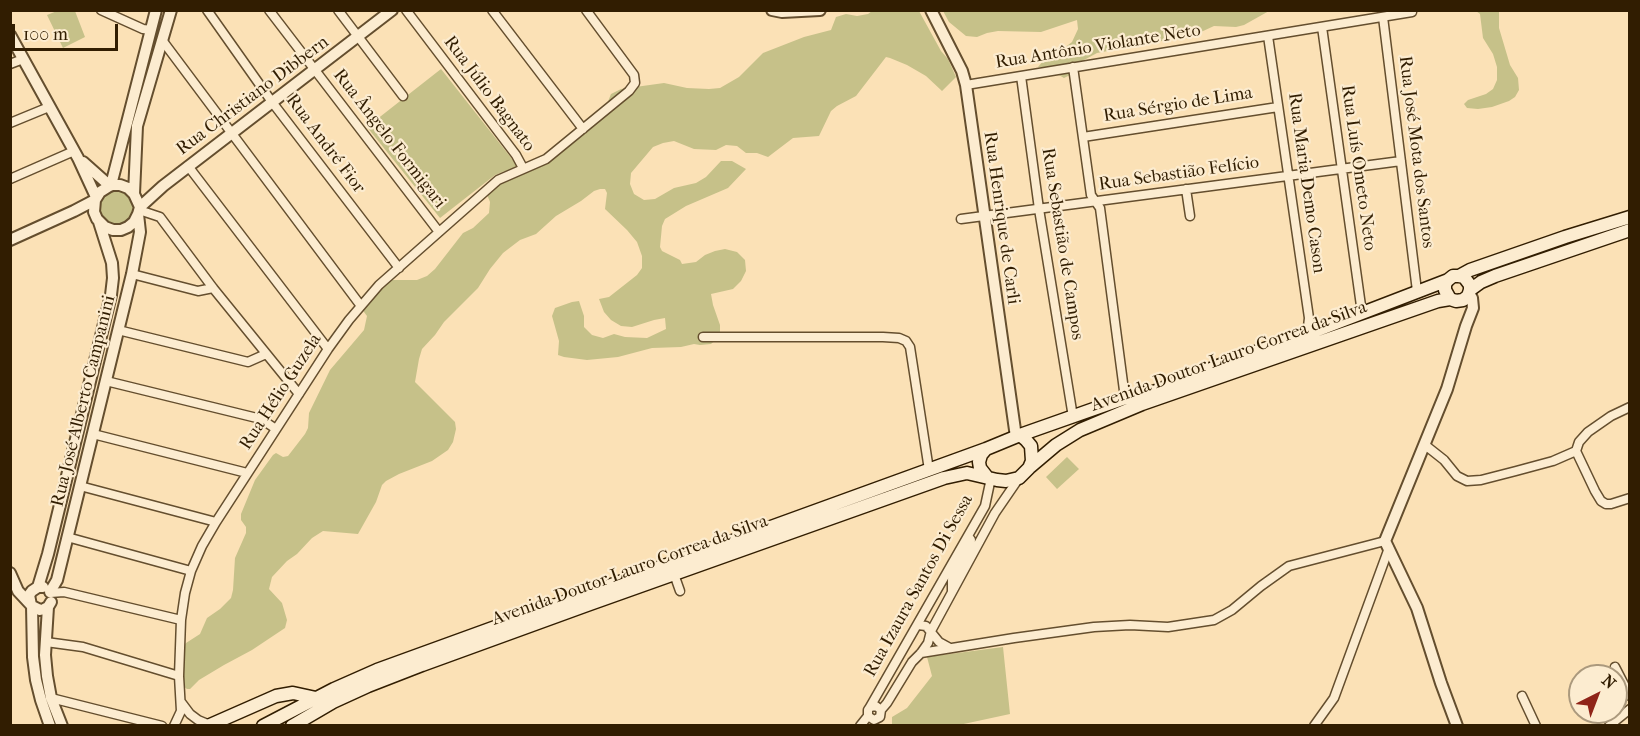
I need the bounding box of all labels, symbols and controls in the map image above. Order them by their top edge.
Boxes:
scale bar [15,12,122,50]
street label: Rua Antônio Violante Neto [994,20,1202,74]
text: 100 m [23,24,68,45]
street label: Rua Christiano Dibbern [173,32,333,160]
street label: Rua Júlio Bagnato [439,32,539,156]
street label: Rua José Mota dos Santos [1393,55,1439,249]
street label: Rua Ângelo Formigari [328,65,450,213]
street label: Rua Sérgio de Lima [1102,83,1254,127]
street label: Rua Luís Ometo Neto [1336,84,1380,252]
street label: Rua André Fior [281,90,369,198]
street label: Rua Maria Demo Cason [1283,91,1329,275]
street label: Rua Henrique de Carli [978,130,1024,306]
street label: Rua Sebastião de Campos [1036,146,1088,342]
street label: Rua Sebastião Felício [1097,152,1261,196]
street label: Rua José Alberto Campanini [47,293,121,509]
street label: Avenida Doutor Lauro Correa da Silva [1088,297,1370,417]
street label: Rua Hélio Guzela [235,330,327,454]
street label: Rua Izaura Santos Di Sessa [860,491,978,681]
street label: Avenida Doutor Lauro Correa da Silva [489,511,771,631]
north arrow [1568,664,1628,724]
text: N [1598,671,1620,693]

